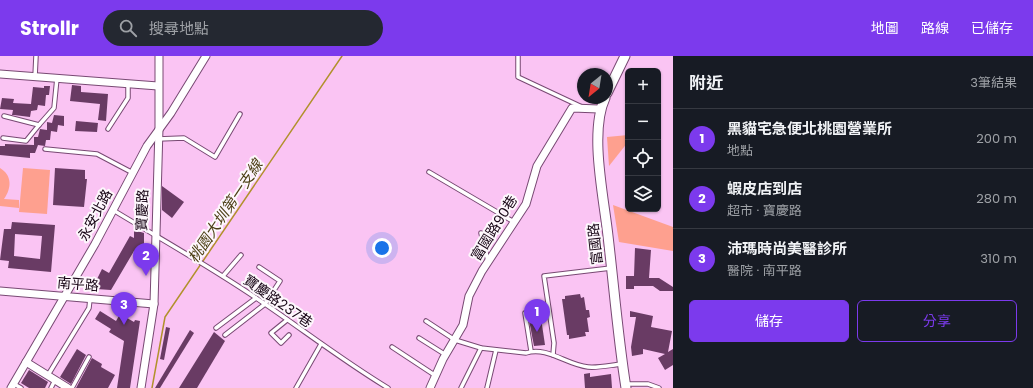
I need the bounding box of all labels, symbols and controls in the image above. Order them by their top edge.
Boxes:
search box [103,10,383,46]
text: Strollr [20,15,79,42]
icon: search [117,17,139,39]
text: 搜尋地點 [149,18,209,39]
text: 地圖 [871,18,899,38]
text: 路線 [921,18,949,38]
text: 已儲存 [971,18,1013,38]
north arrow [577,68,613,104]
map controls [625,68,661,212]
button: + [625,68,661,104]
text: 附近 [689,71,723,95]
text: 3筆結果 [970,73,1017,92]
button: − [625,104,661,140]
text: 黑貓宅急便北桃園營業所 [727,118,892,139]
text: 1 [700,129,704,148]
text: 200 m [976,129,1017,148]
button: locate [625,140,661,176]
text: 地點 [727,141,753,160]
water label: 桃園大圳第一支線 [183,154,268,267]
button: layers [625,176,661,212]
text: 蝦皮店到店 [727,178,802,199]
street label: 永安北路 [73,186,117,244]
street label: 寶慶路 [131,189,153,231]
text: 2 [698,189,706,208]
text: 280 m [976,189,1017,208]
street label: 富國路90巷 [466,191,522,265]
text: 超市 · 寶慶路 [727,201,802,220]
street label: 富國路 [583,222,607,266]
your location [372,238,392,258]
text: 沛瑪時尚美醫診所 [727,238,847,259]
pin: 2 [133,243,159,276]
text: 3 [698,249,706,268]
text: 310 m [980,249,1017,268]
text: 醫院 · 南平路 [727,261,802,280]
street label: 寶慶路237巷 [240,270,316,332]
street label: 南平路 [56,272,100,296]
pin: 3 [111,292,137,325]
pin: 1 [524,299,550,332]
button: 儲存 [689,300,849,342]
button: 分享 [857,300,1017,342]

